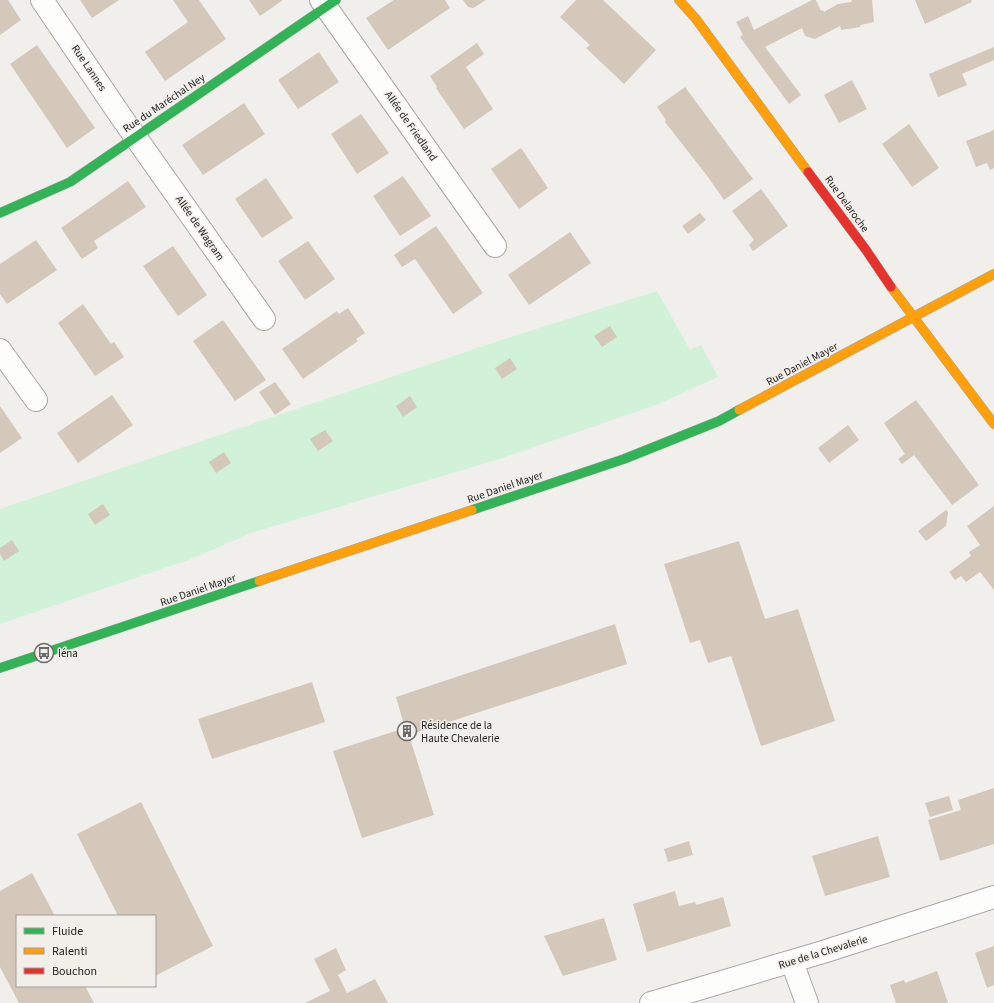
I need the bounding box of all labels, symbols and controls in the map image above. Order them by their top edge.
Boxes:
street label: Rue Lannes [68,42,110,94]
street label: Rue du Maréchal Ney [120,70,208,136]
street label: Allée de Friedland [381,88,441,164]
street label: Rue Delaroche [821,173,873,236]
street label: Allée de Wagram [172,192,228,264]
street label: Rue Daniel Mayer [763,339,841,389]
street label: Rue Daniel Mayer [465,467,545,507]
street label: Rue Daniel Mayer [158,570,238,610]
bus stop icon: Iéna [33,642,55,664]
place label: Iéna [58,646,78,661]
place label: Résidence de la Haute Chevalerie [421,718,500,746]
building icon: Résidence de la Haute Chevalerie [396,720,418,742]
legend [16,915,156,987]
text: Fluide [52,923,83,940]
street label: Rue de la Chevalerie [776,931,870,973]
text: Ralenti [52,943,87,960]
text: Bouchon [52,963,97,980]

